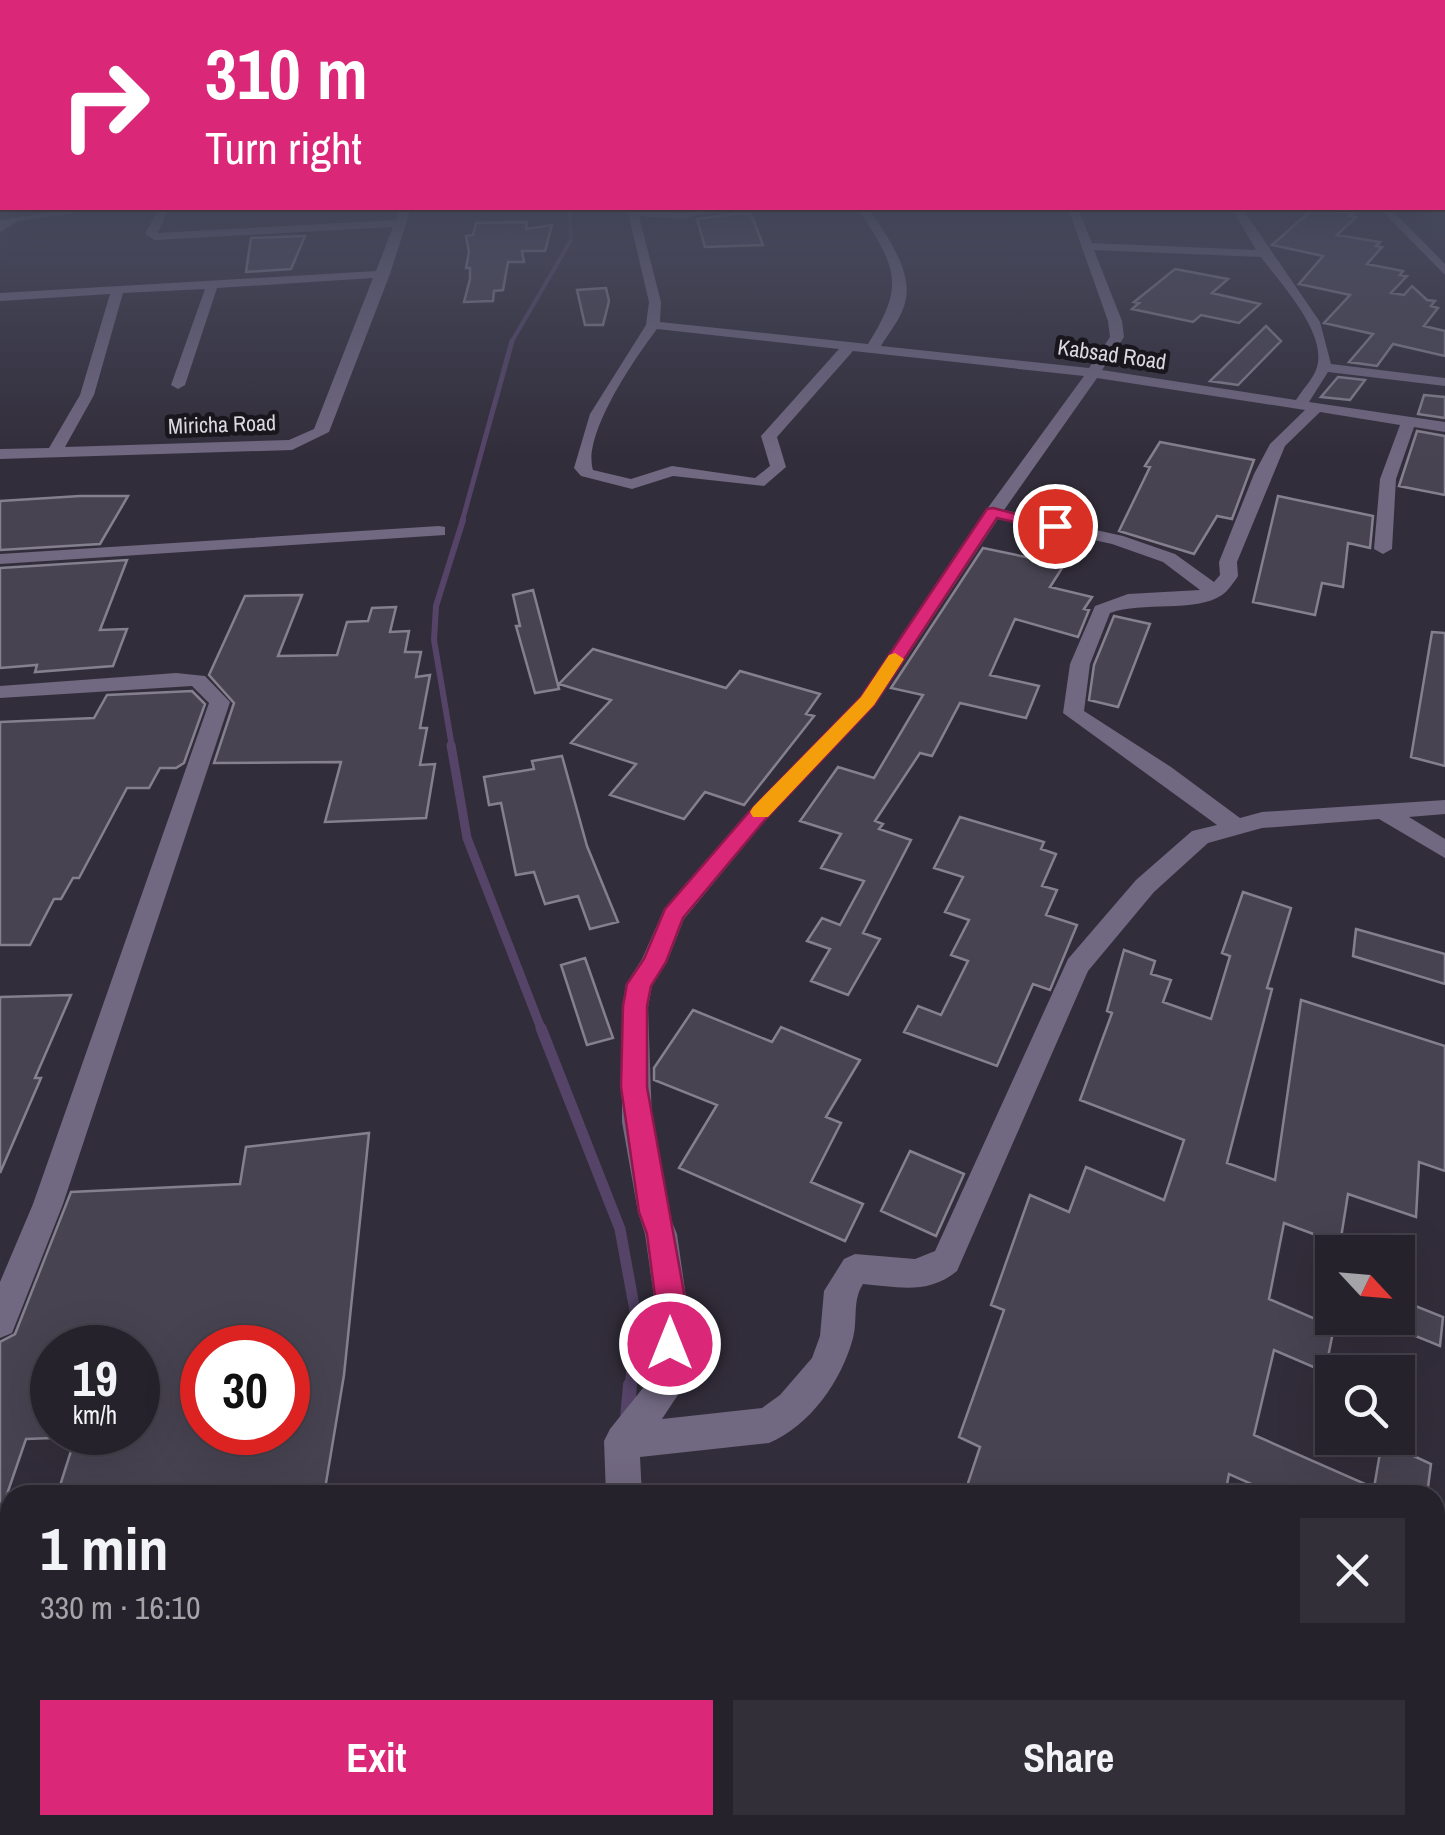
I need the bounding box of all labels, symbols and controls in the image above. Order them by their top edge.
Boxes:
text: 310 m [205,27,368,121]
icon: right [40,40,170,170]
text: Turn right [205,117,362,178]
street label: Kabsad Road [1056,332,1168,376]
street label: Miricha Road [167,407,277,441]
pin [1013,484,1098,569]
icon: arrive [1028,499,1083,554]
north arrow [1315,1235,1415,1335]
map controls [1315,1235,1415,1455]
position arrow [618,1292,722,1396]
speed limit sign: 30 [180,1325,310,1455]
text: 19 [72,1344,118,1412]
button: search [1315,1355,1415,1455]
text: km/h [73,1398,117,1432]
text: 1 min [40,1508,169,1589]
button: close [1300,1518,1405,1623]
text: 330 m · 16:10 [40,1586,200,1629]
button: Exit [40,1700,713,1815]
button: Share [733,1700,1405,1815]

